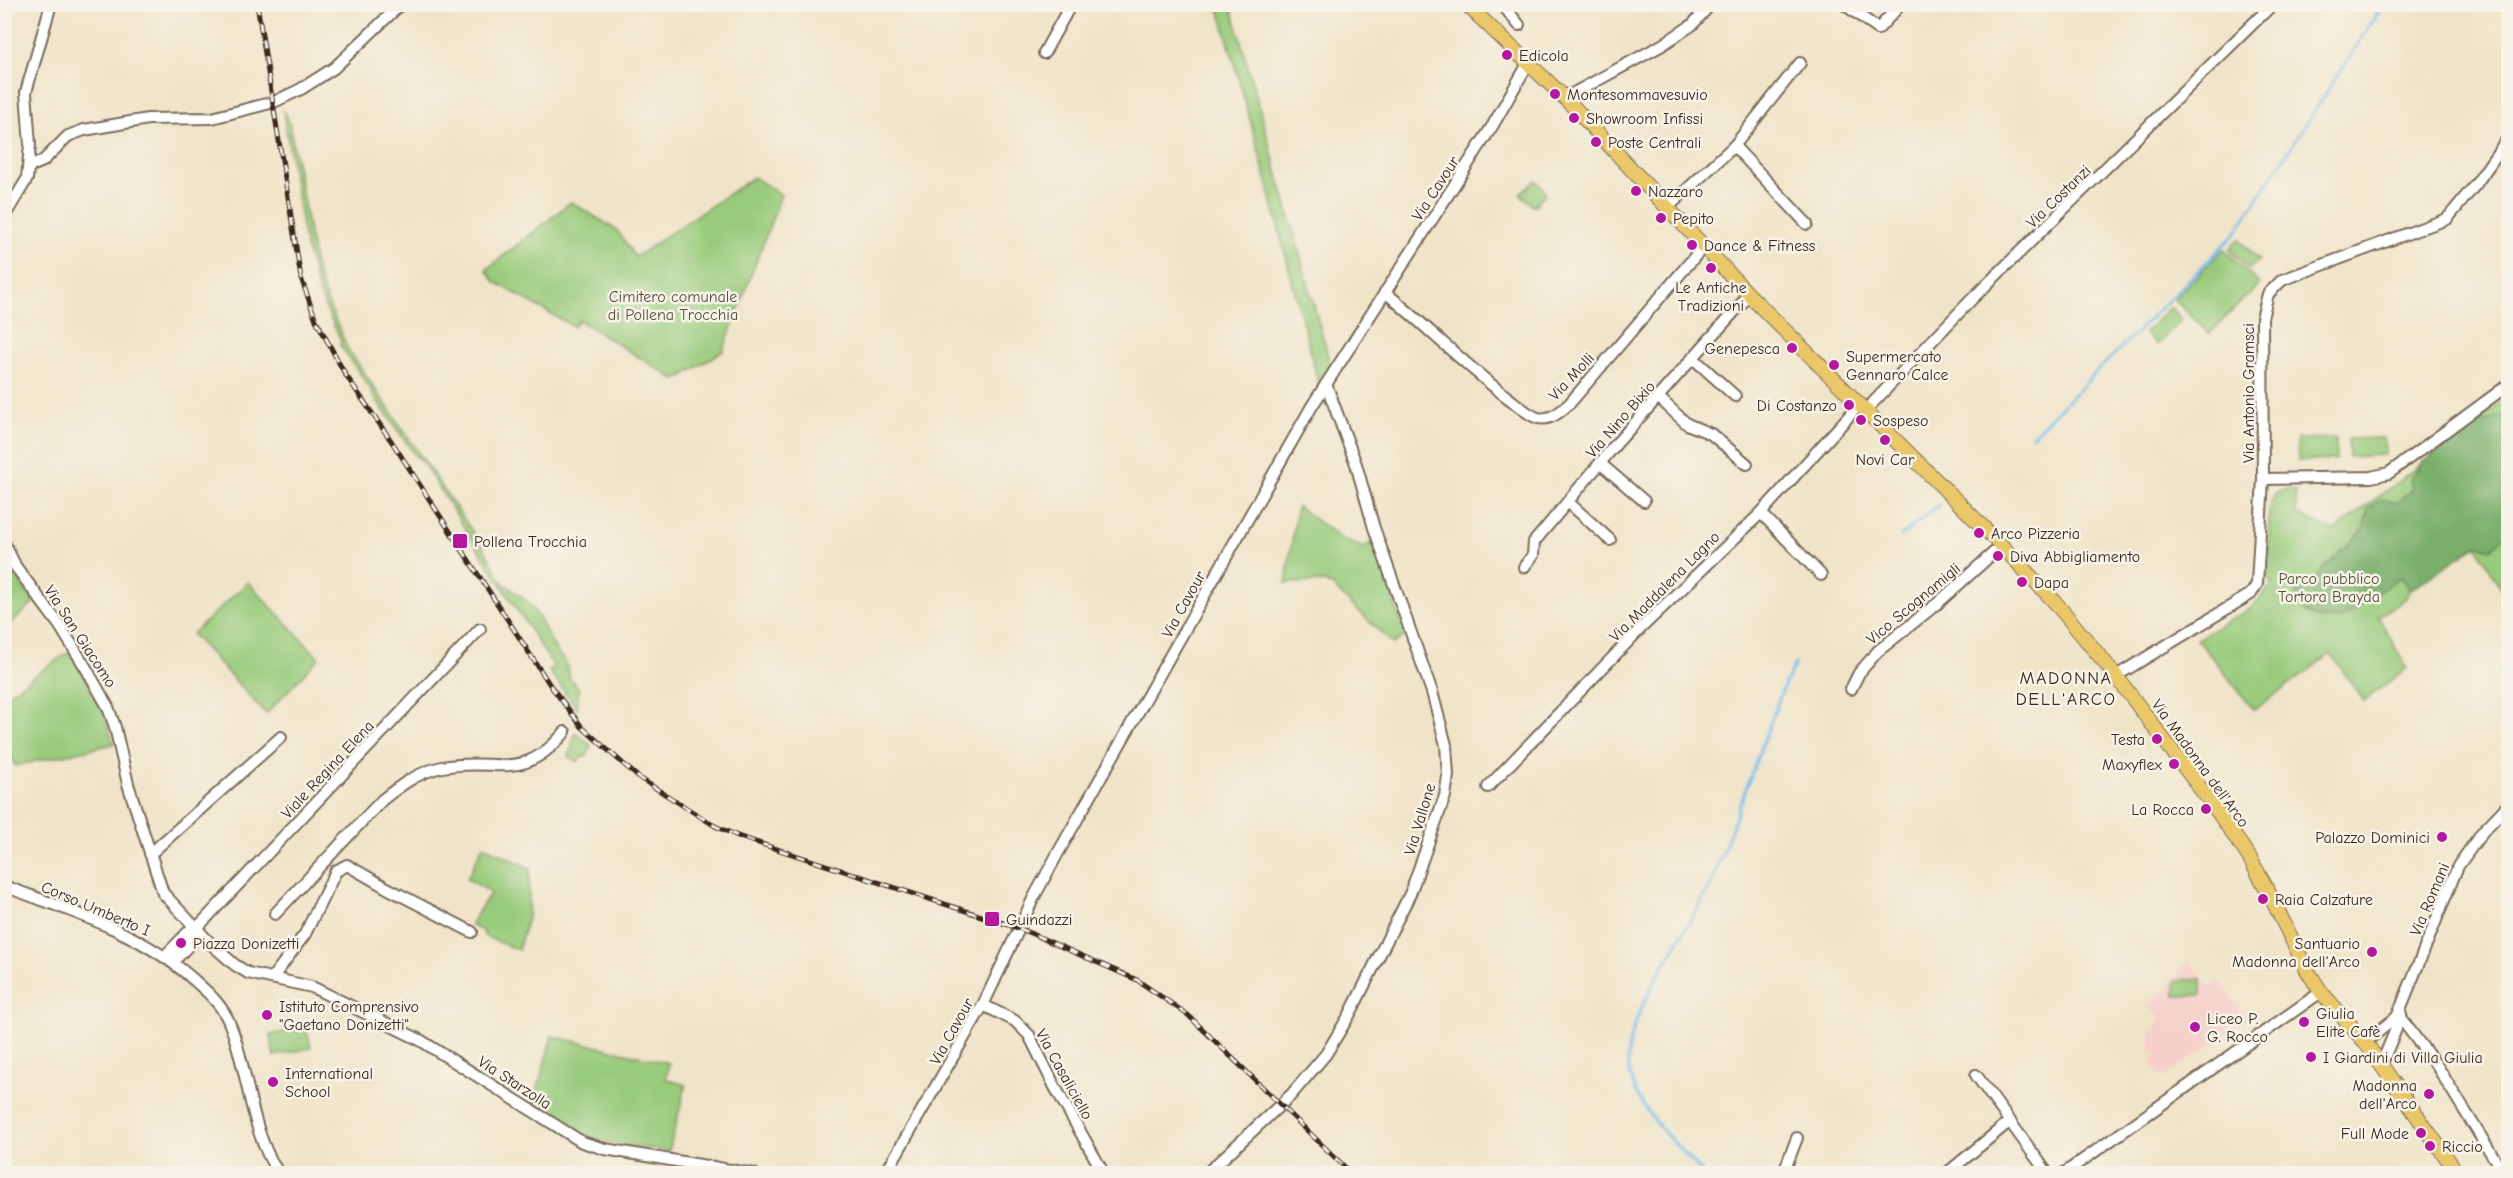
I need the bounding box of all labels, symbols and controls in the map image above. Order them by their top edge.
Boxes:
place label: Edicola [1519,47,1569,65]
marker: Edicola [1500,48,1514,62]
place label: Montesommavesuvio [1567,86,1708,104]
marker: Montesommavesuvio [1548,87,1562,101]
place label: Showroom Infissi [1586,110,1703,128]
marker: Showroom Infissi [1567,111,1581,125]
place label: Poste Centrali [1608,134,1701,152]
marker: Poste Centrali [1589,135,1603,149]
street label: Via Cavour [1408,152,1464,224]
street label: Via Costanzi [2023,162,2095,232]
place label: Nazzaro [1648,183,1703,201]
marker: Nazzaro [1629,184,1643,198]
place label: Pepito [1673,210,1714,228]
marker: Pepito [1654,211,1668,225]
place label: Dance & Fitness [1704,237,1816,255]
marker: Dance & Fitness [1685,238,1699,252]
marker: Le Antiche Tradizioni [1704,261,1718,275]
place label: Le Antiche Tradizioni [1675,279,1747,315]
park label: Cimitero comunale di Pollena Trocchia [608,288,738,324]
street label: Via Antonio Gramsci [2240,323,2258,463]
place label: Genepesca [1705,340,1780,358]
marker: Genepesca [1785,341,1799,355]
place label: Supermercato Gennaro Calce [1846,348,1949,384]
street label: Via Molli [1545,349,1598,404]
marker: Supermercato Gennaro Calce [1827,358,1841,372]
street label: Via Nino Bixio [1583,378,1659,462]
place label: Di Costanzo [1757,397,1837,415]
marker: Di Costanzo [1842,398,1856,412]
place label: Sospeso [1873,412,1928,430]
marker: Sospeso [1854,413,1868,427]
marker: Novi Car [1878,433,1892,447]
place label: Novi Car [1856,451,1915,469]
place label: Arco Pizzeria [1991,525,2080,543]
marker: Arco Pizzeria [1972,526,1986,540]
street label: Via Maddalena Lagno [1606,528,1724,646]
marker: Pollena Trocchia [451,532,469,550]
place label: Pollena Trocchia [474,533,587,551]
place label: Diva Abbigliamento [2010,548,2140,566]
marker: Diva Abbigliamento [1991,549,2005,563]
street label: Vico Scognamigli [1863,559,1964,648]
street label: Via Cavour [1158,568,1210,641]
park label: Parco pubblico Tortora Brayda [2278,570,2380,606]
place label: Dapa [2034,574,2069,592]
marker: Dapa [2015,575,2029,589]
street label: Via San Giacomo [40,582,120,691]
district label: MADONNA DELL'ARCO [2015,668,2117,710]
street label: Via Madonna dell'Arco [2148,696,2253,831]
street label: Viale Regina Elena [278,717,378,822]
place label: Testa [2111,731,2145,749]
marker: Testa [2150,732,2164,746]
place label: Maxyflex [2102,756,2162,774]
marker: Maxyflex [2167,757,2181,771]
street label: Via Vallone [1401,781,1439,857]
place label: La Rocca [2131,801,2194,819]
marker: La Rocca [2199,802,2213,816]
place label: Palazzo Dominici [2315,829,2430,847]
marker: Palazzo Dominici [2435,830,2449,844]
street label: Via Romani [2406,860,2453,939]
street label: Corso Umberto I [38,878,153,940]
place label: Raia Calzature [2275,891,2373,909]
marker: Raia Calzature [2256,892,2270,906]
marker: Guindazzi [983,910,1001,928]
place label: Guindazzi [1006,911,1072,929]
place label: Piazza Donizetti [193,935,299,953]
place label: Santuario Madonna dell'Arco [2232,935,2360,971]
marker: Piazza Donizetti [174,936,188,950]
marker: Santuario Madonna dell'Arco [2365,945,2379,959]
street label: Via Cavour [926,995,978,1068]
place label: Istituto Comprensivo "Gaetano Donizetti" [279,998,419,1034]
place label: Giulia Elite Cafè [2316,1005,2380,1041]
marker: Istituto Comprensivo "Gaetano Donizetti" [260,1008,274,1022]
place label: Liceo P. G. Rocco [2207,1010,2268,1046]
marker: Giulia Elite Cafè [2297,1015,2311,1029]
marker: Liceo P. G. Rocco [2188,1020,2202,1034]
street label: Via Casaliciello [1032,1026,1096,1123]
place label: I Giardini di Villa Giulia [2323,1049,2483,1067]
marker: I Giardini di Villa Giulia [2304,1050,2318,1064]
street label: Via Starzolla [474,1053,554,1113]
place label: International School [285,1065,373,1101]
marker: International School [266,1075,280,1089]
place label: Madonna dell'Arco [2352,1077,2417,1113]
marker: Madonna dell'Arco [2422,1087,2436,1101]
place label: Full Mode [2341,1125,2409,1143]
marker: Full Mode [2414,1126,2428,1140]
place label: Riccio [2442,1138,2483,1156]
marker: Riccio [2423,1139,2437,1153]

